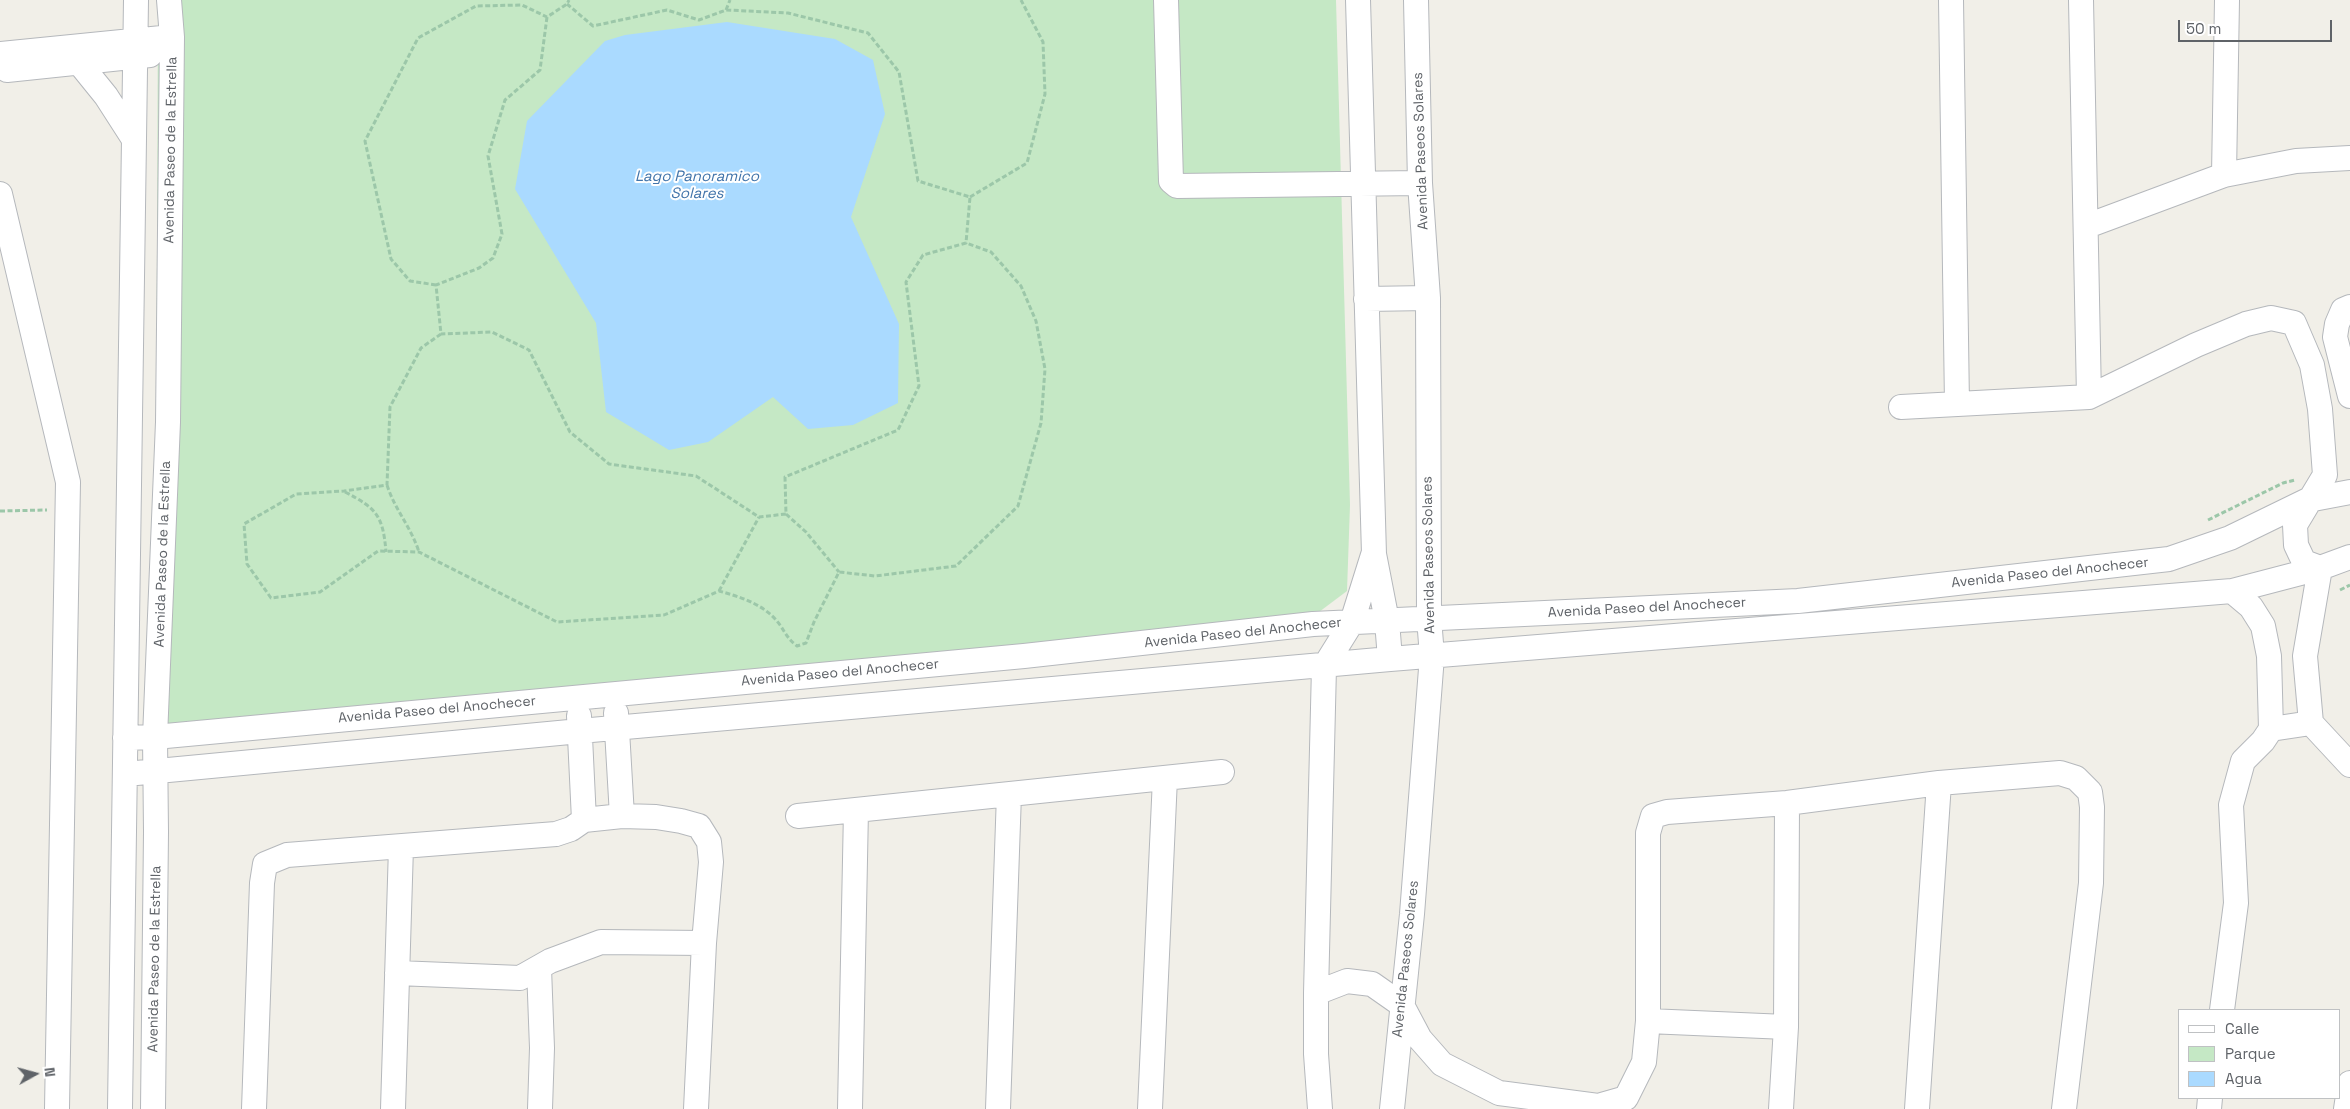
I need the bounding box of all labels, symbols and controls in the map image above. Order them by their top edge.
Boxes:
scale bar [2180,10,2334,42]
text: 50 m [2186,19,2221,38]
street label: Avenida Paseo de la Estrella [161,57,181,243]
street label: Avenida Paseos Solares [1410,72,1432,230]
water label: Lago Panoramico Solares [635,168,759,203]
street label: Avenida Paseo de la Estrella [151,460,175,648]
street label: Avenida Paseos Solares [1419,476,1439,634]
street label: Avenida Paseo del Anochecer [1950,554,2150,592]
street label: Avenida Paseo del Anochecer [1547,594,1747,622]
street label: Avenida Paseo del Anochecer [1143,614,1343,652]
street label: Avenida Paseo del Anochecer [740,656,940,690]
street label: Avenida Paseo del Anochecer [337,693,537,727]
street label: Avenida Paseo de la Estrella [145,866,165,1052]
street label: Avenida Paseos Solares [1389,880,1423,1038]
legend [2178,1009,2340,1099]
text: Calle [2225,1019,2260,1038]
text: Parque [2225,1044,2276,1063]
north arrow [10,1049,60,1099]
text: N [40,1066,59,1078]
text: Agua [2225,1069,2262,1088]

